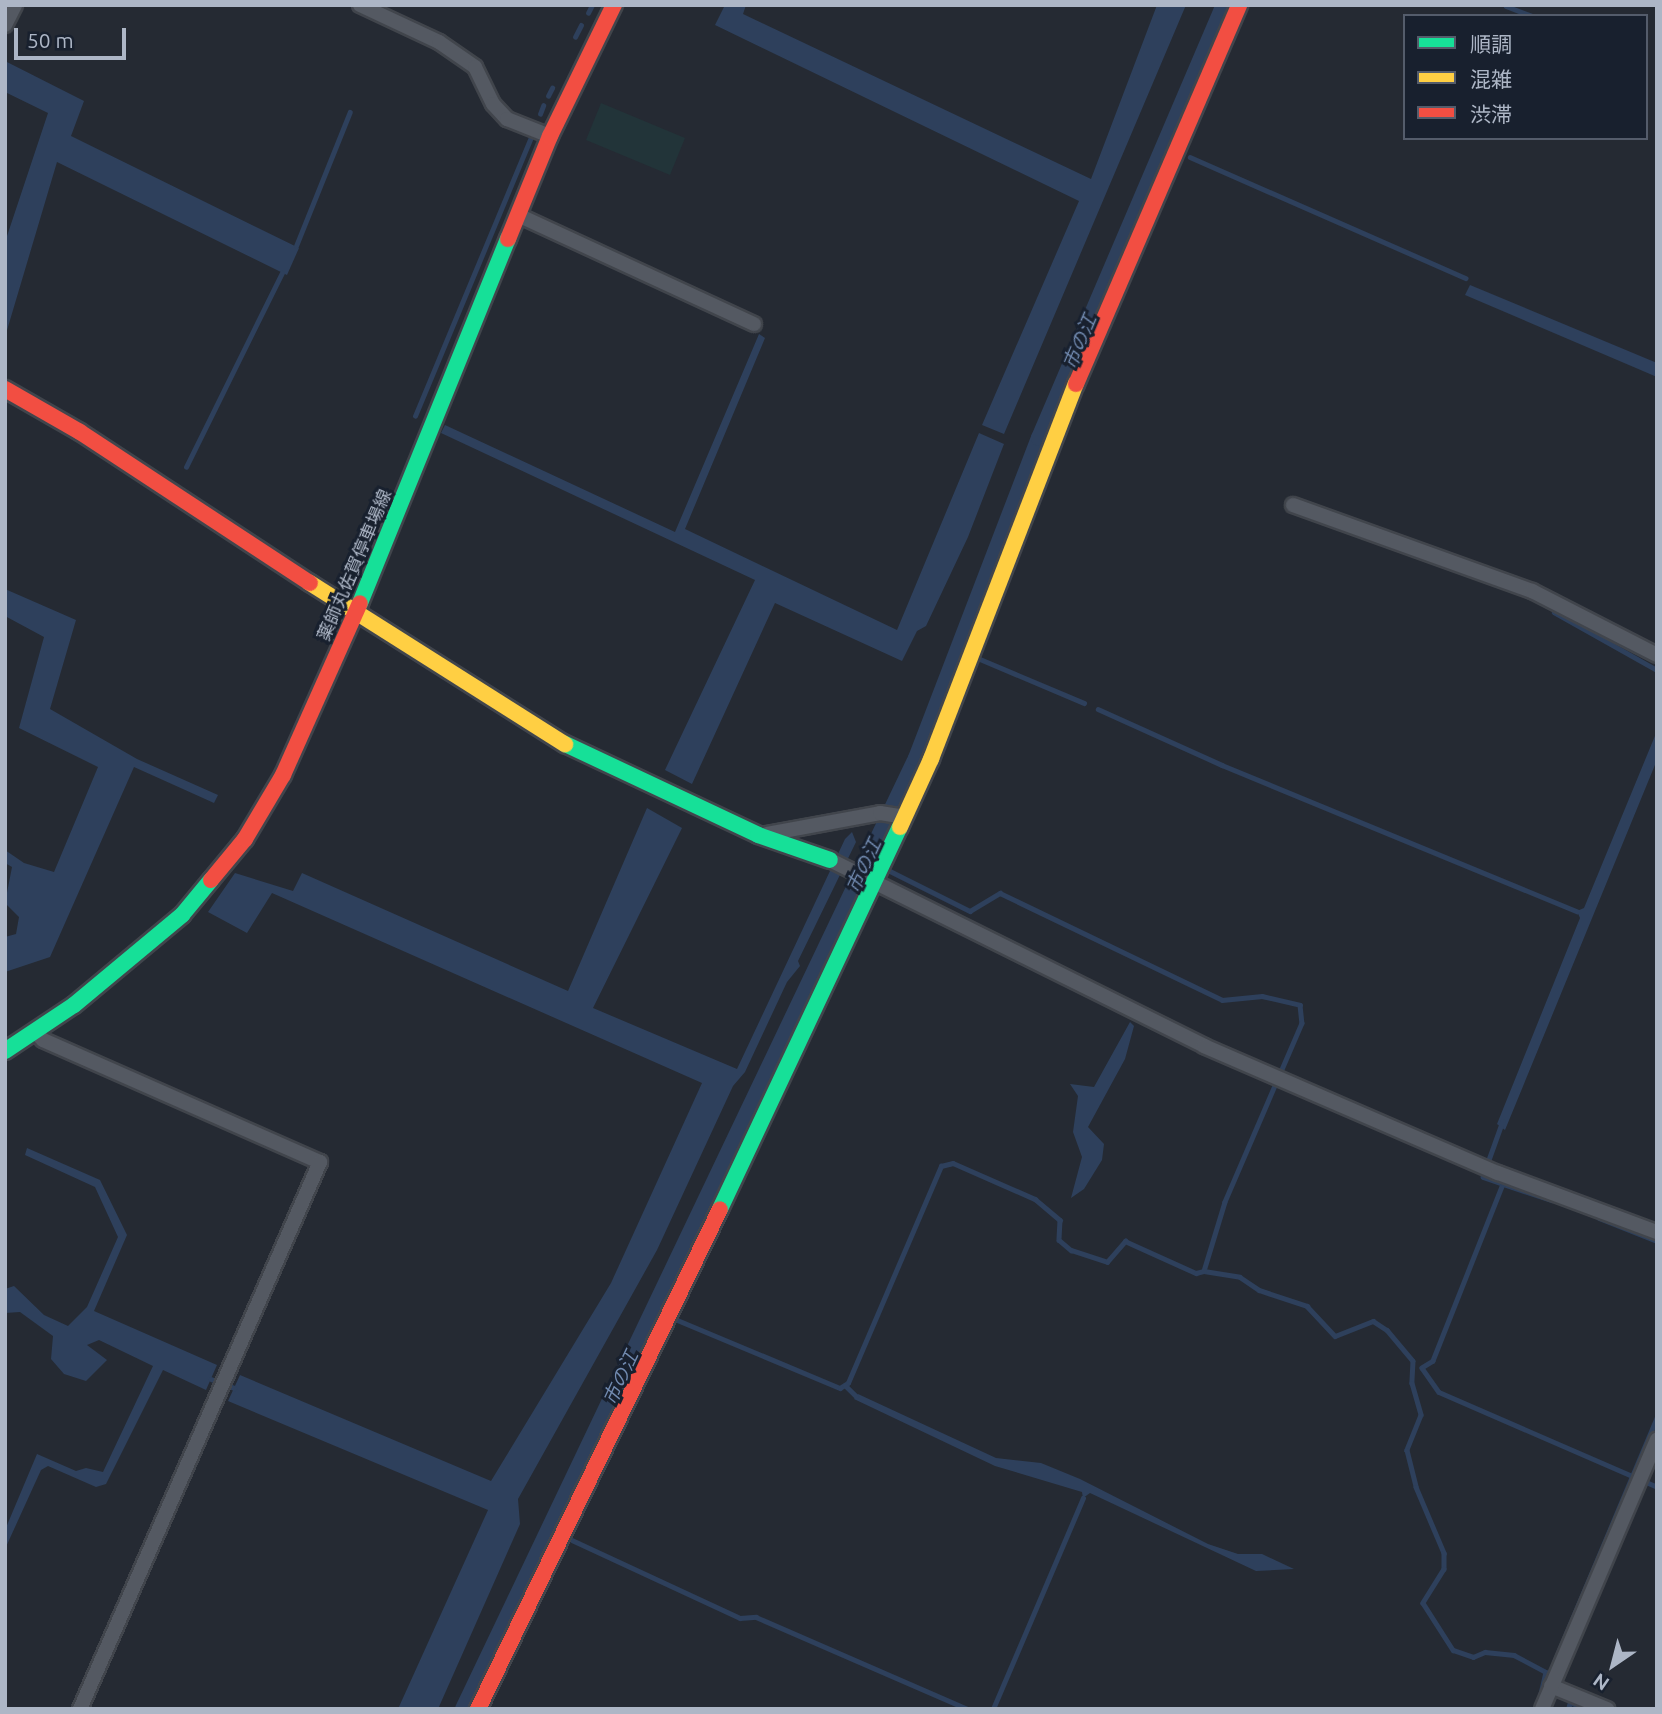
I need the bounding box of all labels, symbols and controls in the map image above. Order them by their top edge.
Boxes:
scale bar [18,14,130,58]
legend [1403,14,1648,140]
text: 50 m [27,28,74,52]
text: 順調 [1470,32,1512,56]
text: 混雑 [1470,67,1512,91]
text: 渋滞 [1470,102,1512,126]
water label: 市の江 [1058,311,1102,373]
street label: 薬師丸佐賀停車場線 [312,486,396,644]
water label: 市の江 [842,835,886,897]
water label: 市の江 [599,1347,643,1409]
north arrow [1578,1630,1648,1700]
text: N [1589,1669,1613,1695]

